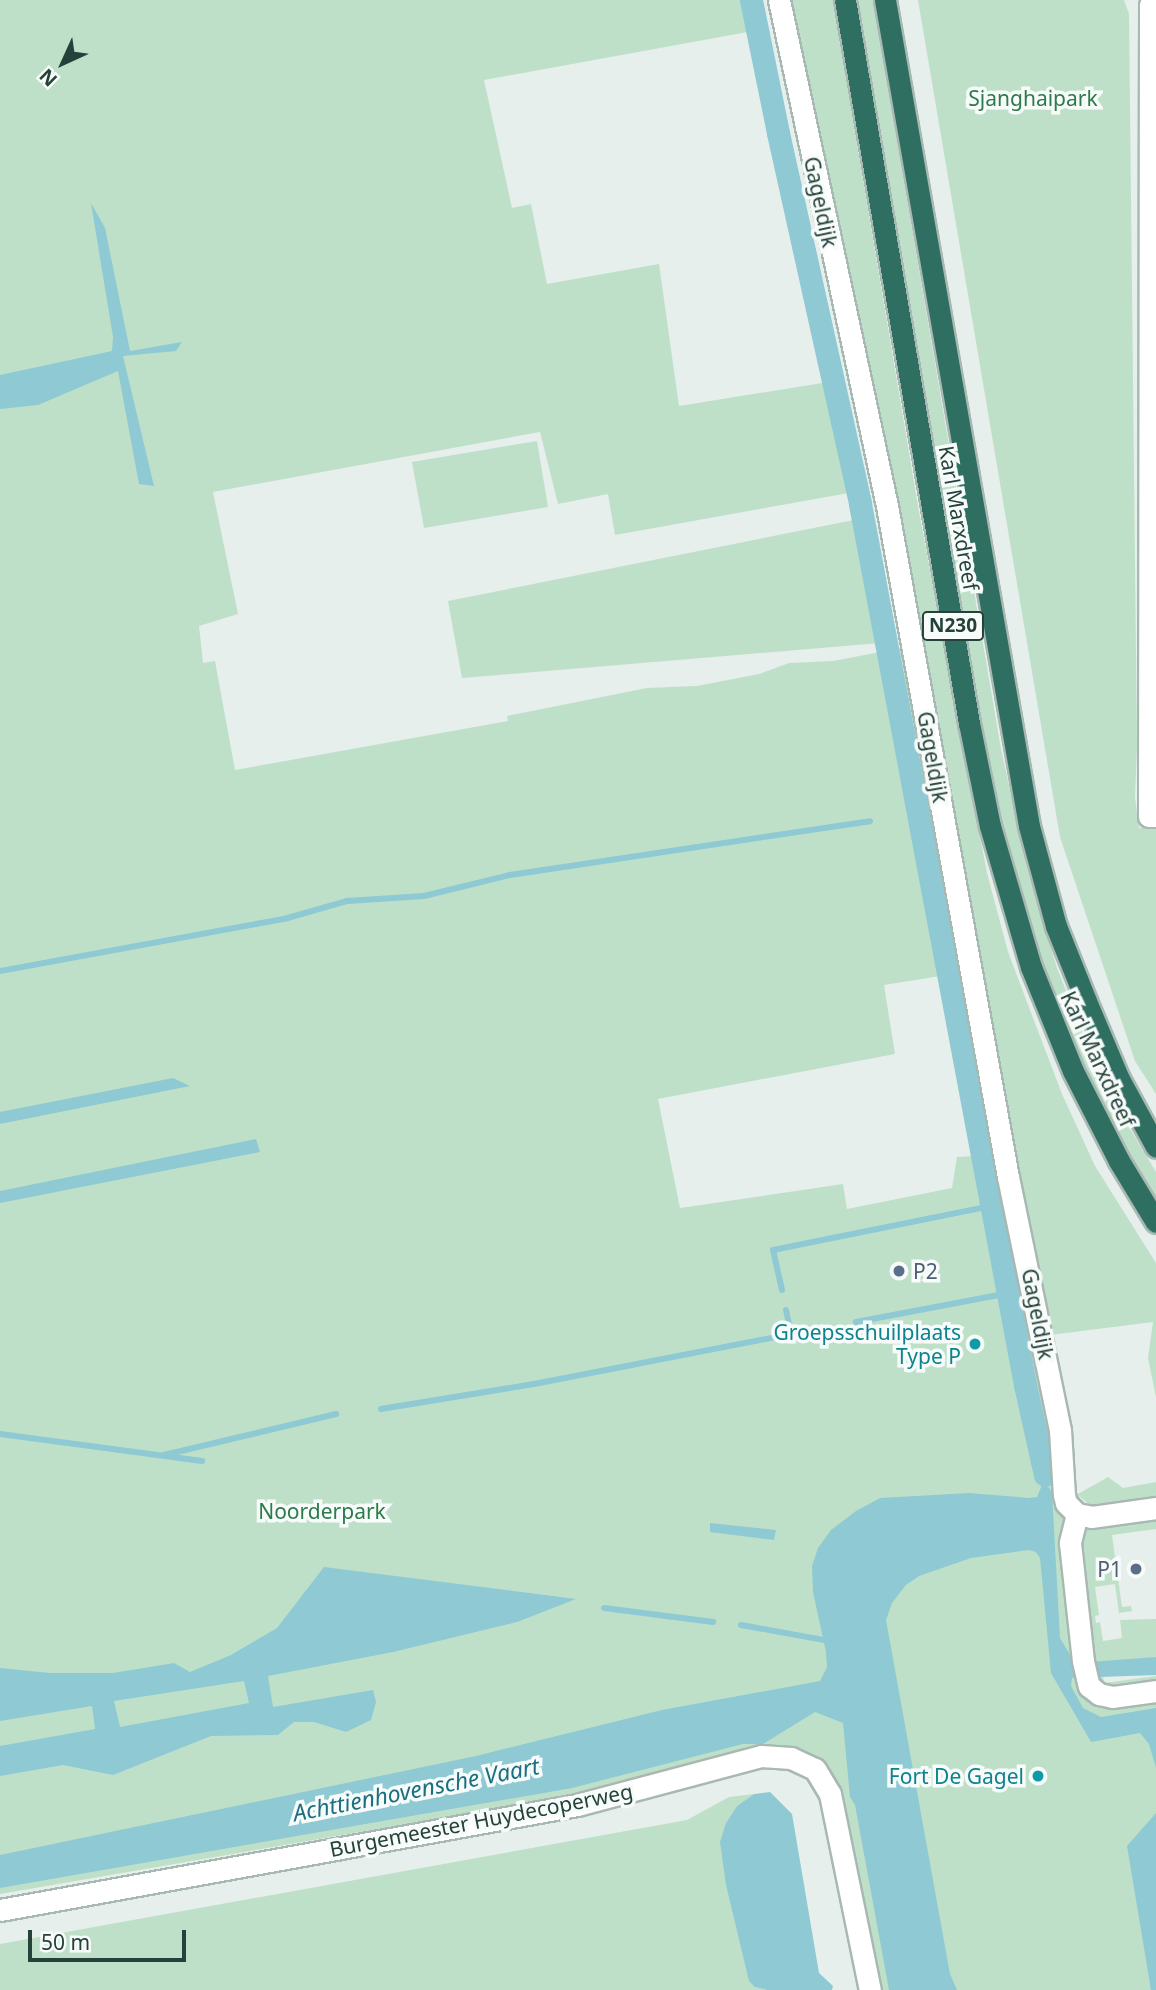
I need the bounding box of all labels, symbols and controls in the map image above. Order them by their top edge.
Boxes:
north arrow [28,28,98,98]
text: N [34,63,63,93]
park label: Sjanghaipark [968,85,1098,111]
street label: Gageldijk [799,154,843,250]
street label: Karl Marxdreef [934,444,984,592]
road number: N230 [922,610,984,642]
street label: Gageldijk [913,709,953,805]
street label: Karl Marxdreef [1056,987,1140,1131]
place label: P2 [913,1258,938,1284]
marker: P2 [891,1263,907,1279]
street label: Gageldijk [1017,1266,1059,1362]
place label: Groepsschuilplaats Type P [773,1319,961,1369]
marker: Groepsschuilplaats Type P [967,1336,983,1352]
park label: Noorderpark [258,1498,386,1524]
place label: P1 [1097,1556,1122,1582]
marker: P1 [1128,1561,1144,1577]
water label: Achttienhovensche Vaart [291,1752,541,1826]
place label: Fort De Gagel [889,1763,1024,1789]
marker: Fort De Gagel [1030,1768,1046,1784]
street label: Burgemeester Huydecoperweg [327,1778,635,1862]
scale bar [32,1916,189,1960]
text: 50 m [41,1928,90,1956]

